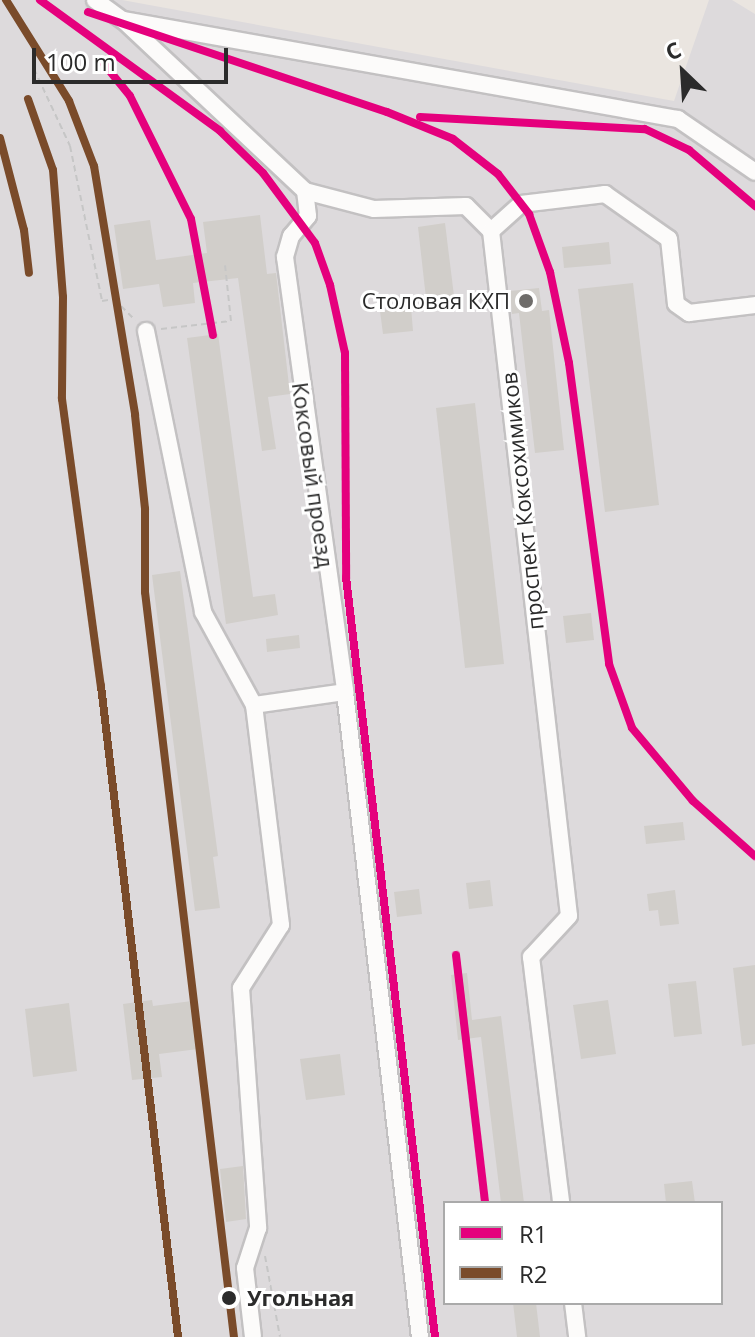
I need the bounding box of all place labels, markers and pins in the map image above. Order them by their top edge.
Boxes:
place label: Столовая КХП [362,288,510,314]
marker: Столовая КХП [517,292,535,310]
place label: Угольная [247,1285,354,1311]
marker: Угольная [218,1287,240,1309]

